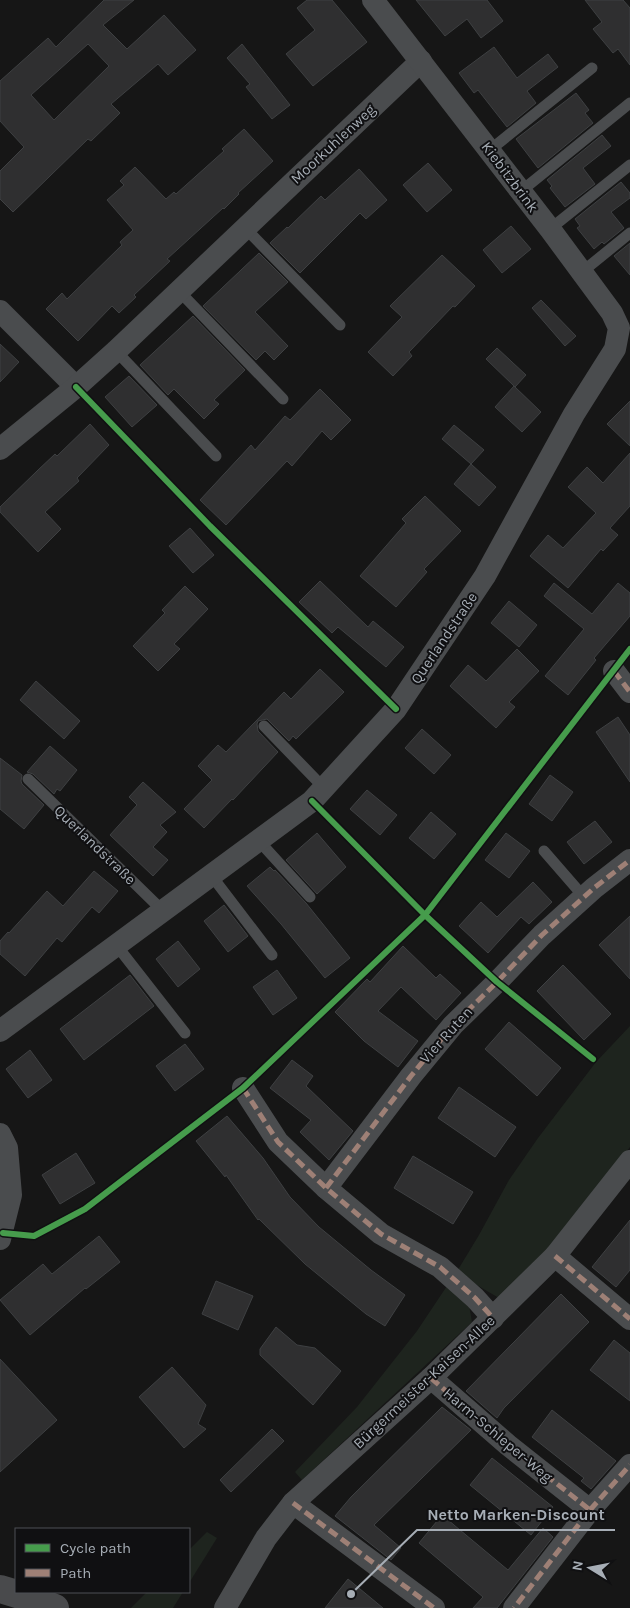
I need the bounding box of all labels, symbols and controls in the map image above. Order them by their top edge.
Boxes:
street label: Moorkuhlenweg [287,100,379,188]
street label: Kiebitzbrink [478,138,542,216]
street label: Querlandstraße [407,589,481,687]
street label: Querlandstraße [50,802,140,888]
street label: Vier Ruten [416,1003,476,1067]
street label: Bürgermeister-Kaisen-Allee [349,1312,499,1452]
street label: Harm-Schleper-Weg [440,1384,557,1486]
callout: Netto Marken-Discount [417,1499,615,1530]
text: Netto Marken-Discount [427,1505,605,1524]
legend [15,1528,190,1593]
text: Cycle path [60,1539,131,1557]
north arrow [565,1543,615,1593]
text: N [568,1559,587,1572]
text: Path [60,1564,91,1582]

